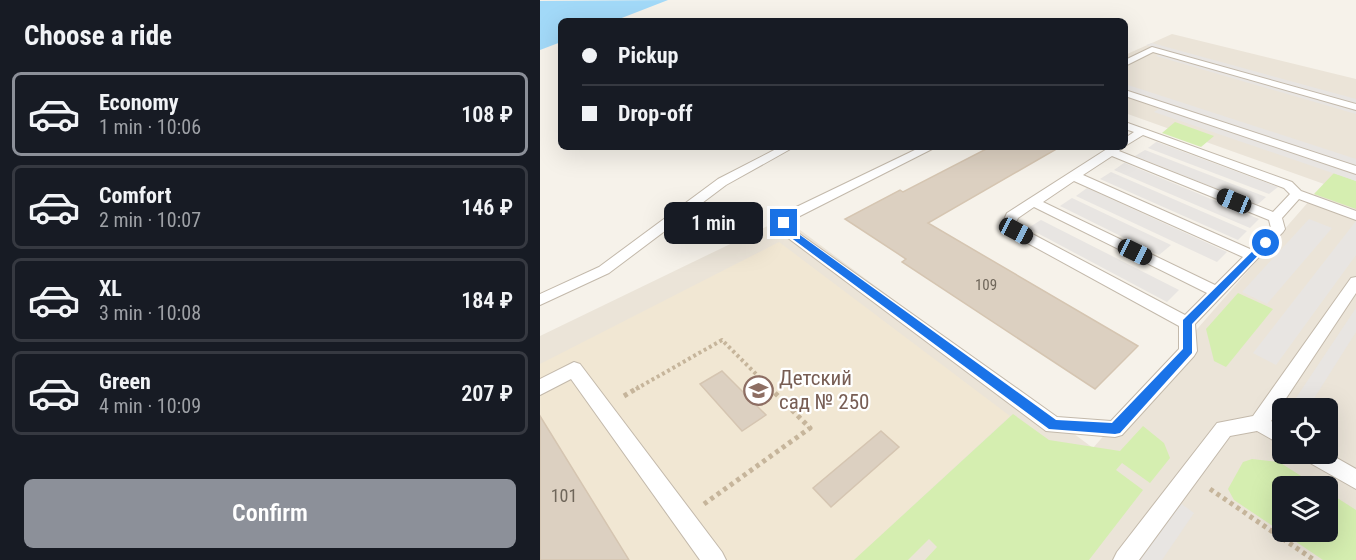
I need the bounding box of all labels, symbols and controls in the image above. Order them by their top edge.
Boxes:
text: Choose a ride [24,20,172,52]
text: Pickup [618,43,678,68]
icon: car [27,87,81,141]
text: Economy [99,90,179,115]
text: Drop-off [618,101,692,126]
text: 108 ₽ [461,102,513,127]
text: 1 min · 10:06 [99,115,201,139]
icon: car [27,180,81,234]
text: Comfort [99,183,172,208]
car [1214,186,1254,216]
text: 146 ₽ [461,195,513,220]
callout: 1 min [664,202,763,244]
text: 2 min · 10:07 [99,208,201,232]
route end [770,209,797,236]
text: 1 min [691,211,736,235]
car [996,215,1036,247]
route start [1252,229,1279,256]
car [1115,236,1155,268]
icon: car [27,273,81,327]
text: XL [99,276,122,301]
house number: 109 [975,276,997,294]
text: 184 ₽ [461,288,513,313]
text: 3 min · 10:08 [99,301,201,325]
icon: car [27,366,81,420]
place label: Детский сад № 250 [779,366,869,414]
text: Green [99,369,151,394]
school or university icon: Детский сад № 250 [742,374,774,406]
text: 207 ₽ [461,381,513,406]
text: 4 min · 10:09 [99,394,201,418]
map controls [1272,398,1338,542]
button: locate [1272,398,1338,464]
button: layers [1272,476,1338,542]
button: Confirm [24,479,516,548]
house number: 101 [551,485,577,506]

